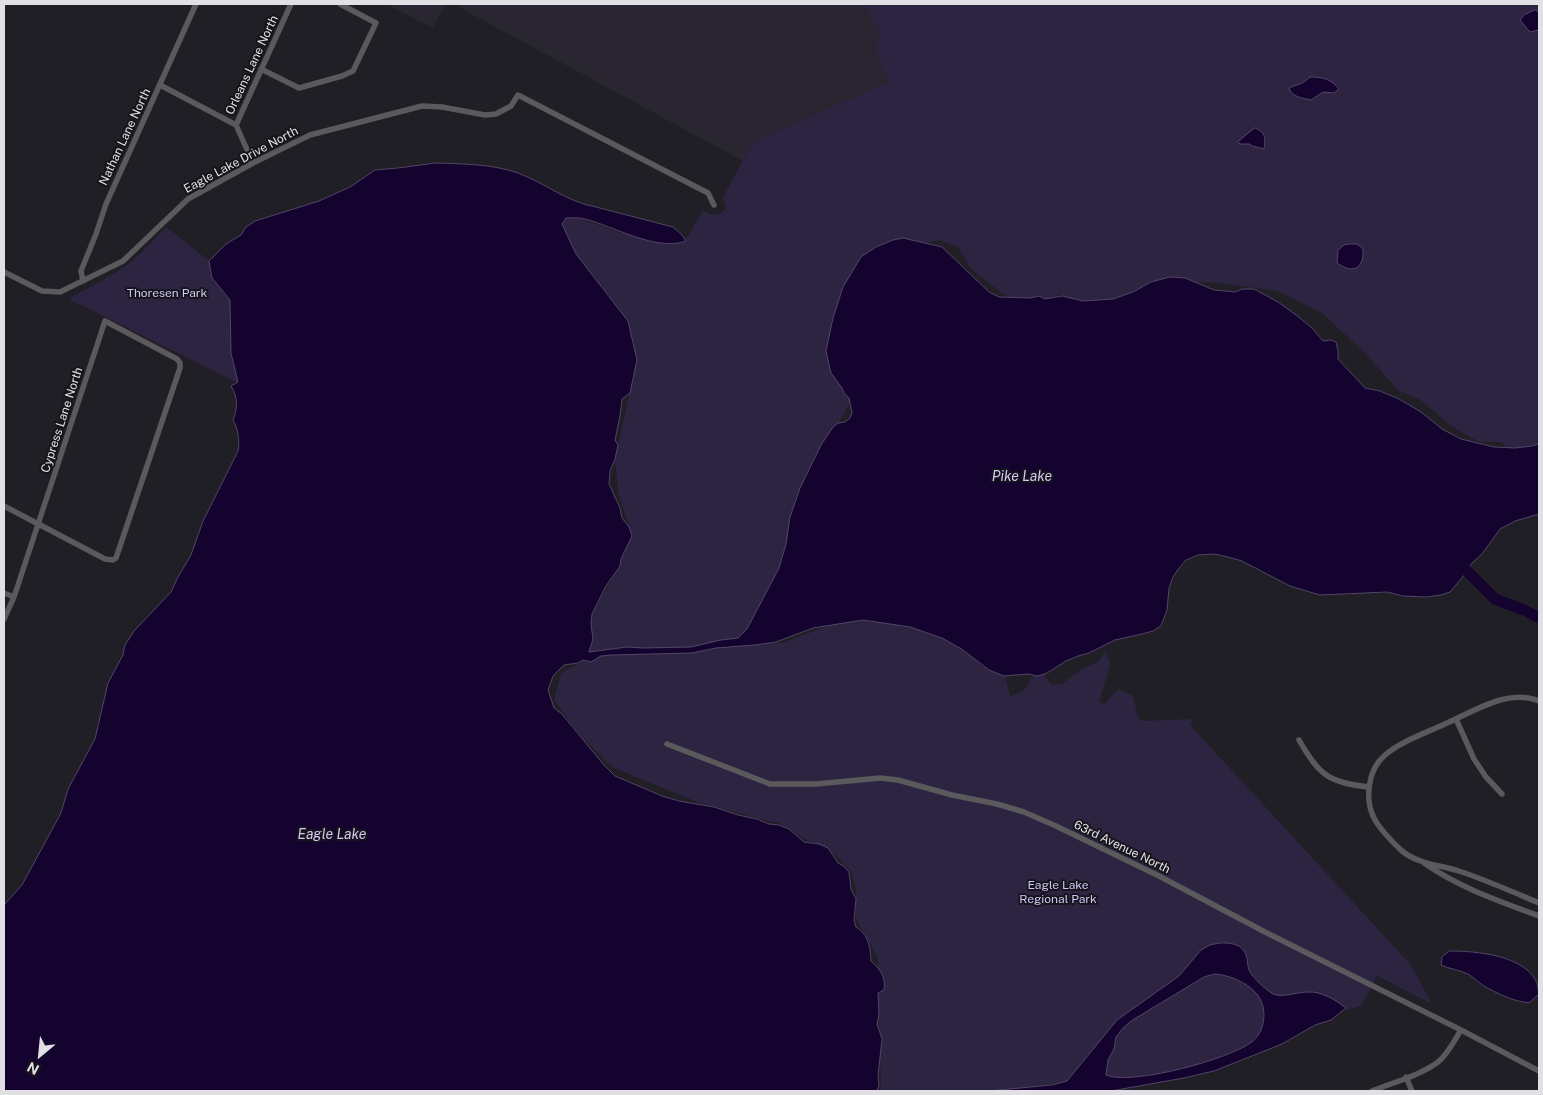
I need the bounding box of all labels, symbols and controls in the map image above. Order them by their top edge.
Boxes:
street label: Orleans Lane North [223,13,281,117]
street label: Nathan Lane North [96,86,154,188]
street label: Eagle Lake Drive North [181,124,301,196]
park label: Thoresen Park [127,286,207,300]
street label: Cypress Lane North [38,365,86,475]
water label: Pike Lake [992,469,1052,485]
street label: 63rd Avenue North [1071,817,1173,877]
water label: Eagle Lake [298,827,366,843]
park label: Eagle Lake Regional Park [1019,878,1097,906]
north arrow [15,1030,65,1080]
text: N [24,1059,42,1078]

